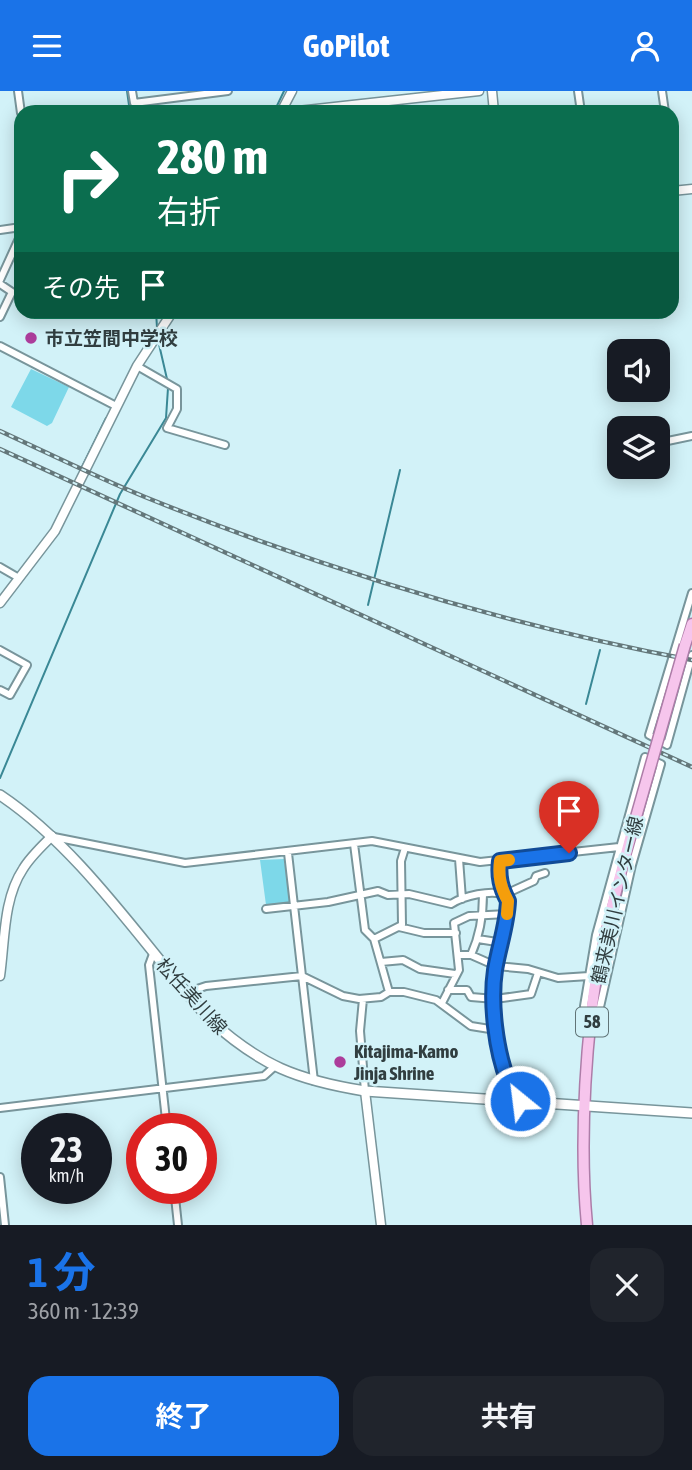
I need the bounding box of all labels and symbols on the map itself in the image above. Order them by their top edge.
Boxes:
place label: 市立笠間中学校 [45,327,178,349]
marker: 市立笠間中学校 [23,330,39,346]
pin [539,781,599,853]
street label: 鶴来美川インター線 [587,814,647,986]
street label: 松任美川線 [152,953,232,1039]
road number: 58 [576,1007,608,1037]
place label: Kitajima-Kamo Jinja Shrine [353,1040,458,1084]
marker: Kitajima-Kamo Jinja Shrine [332,1054,348,1070]
position arrow [483,1064,557,1138]
speed limit sign: 30 [126,1113,217,1204]

